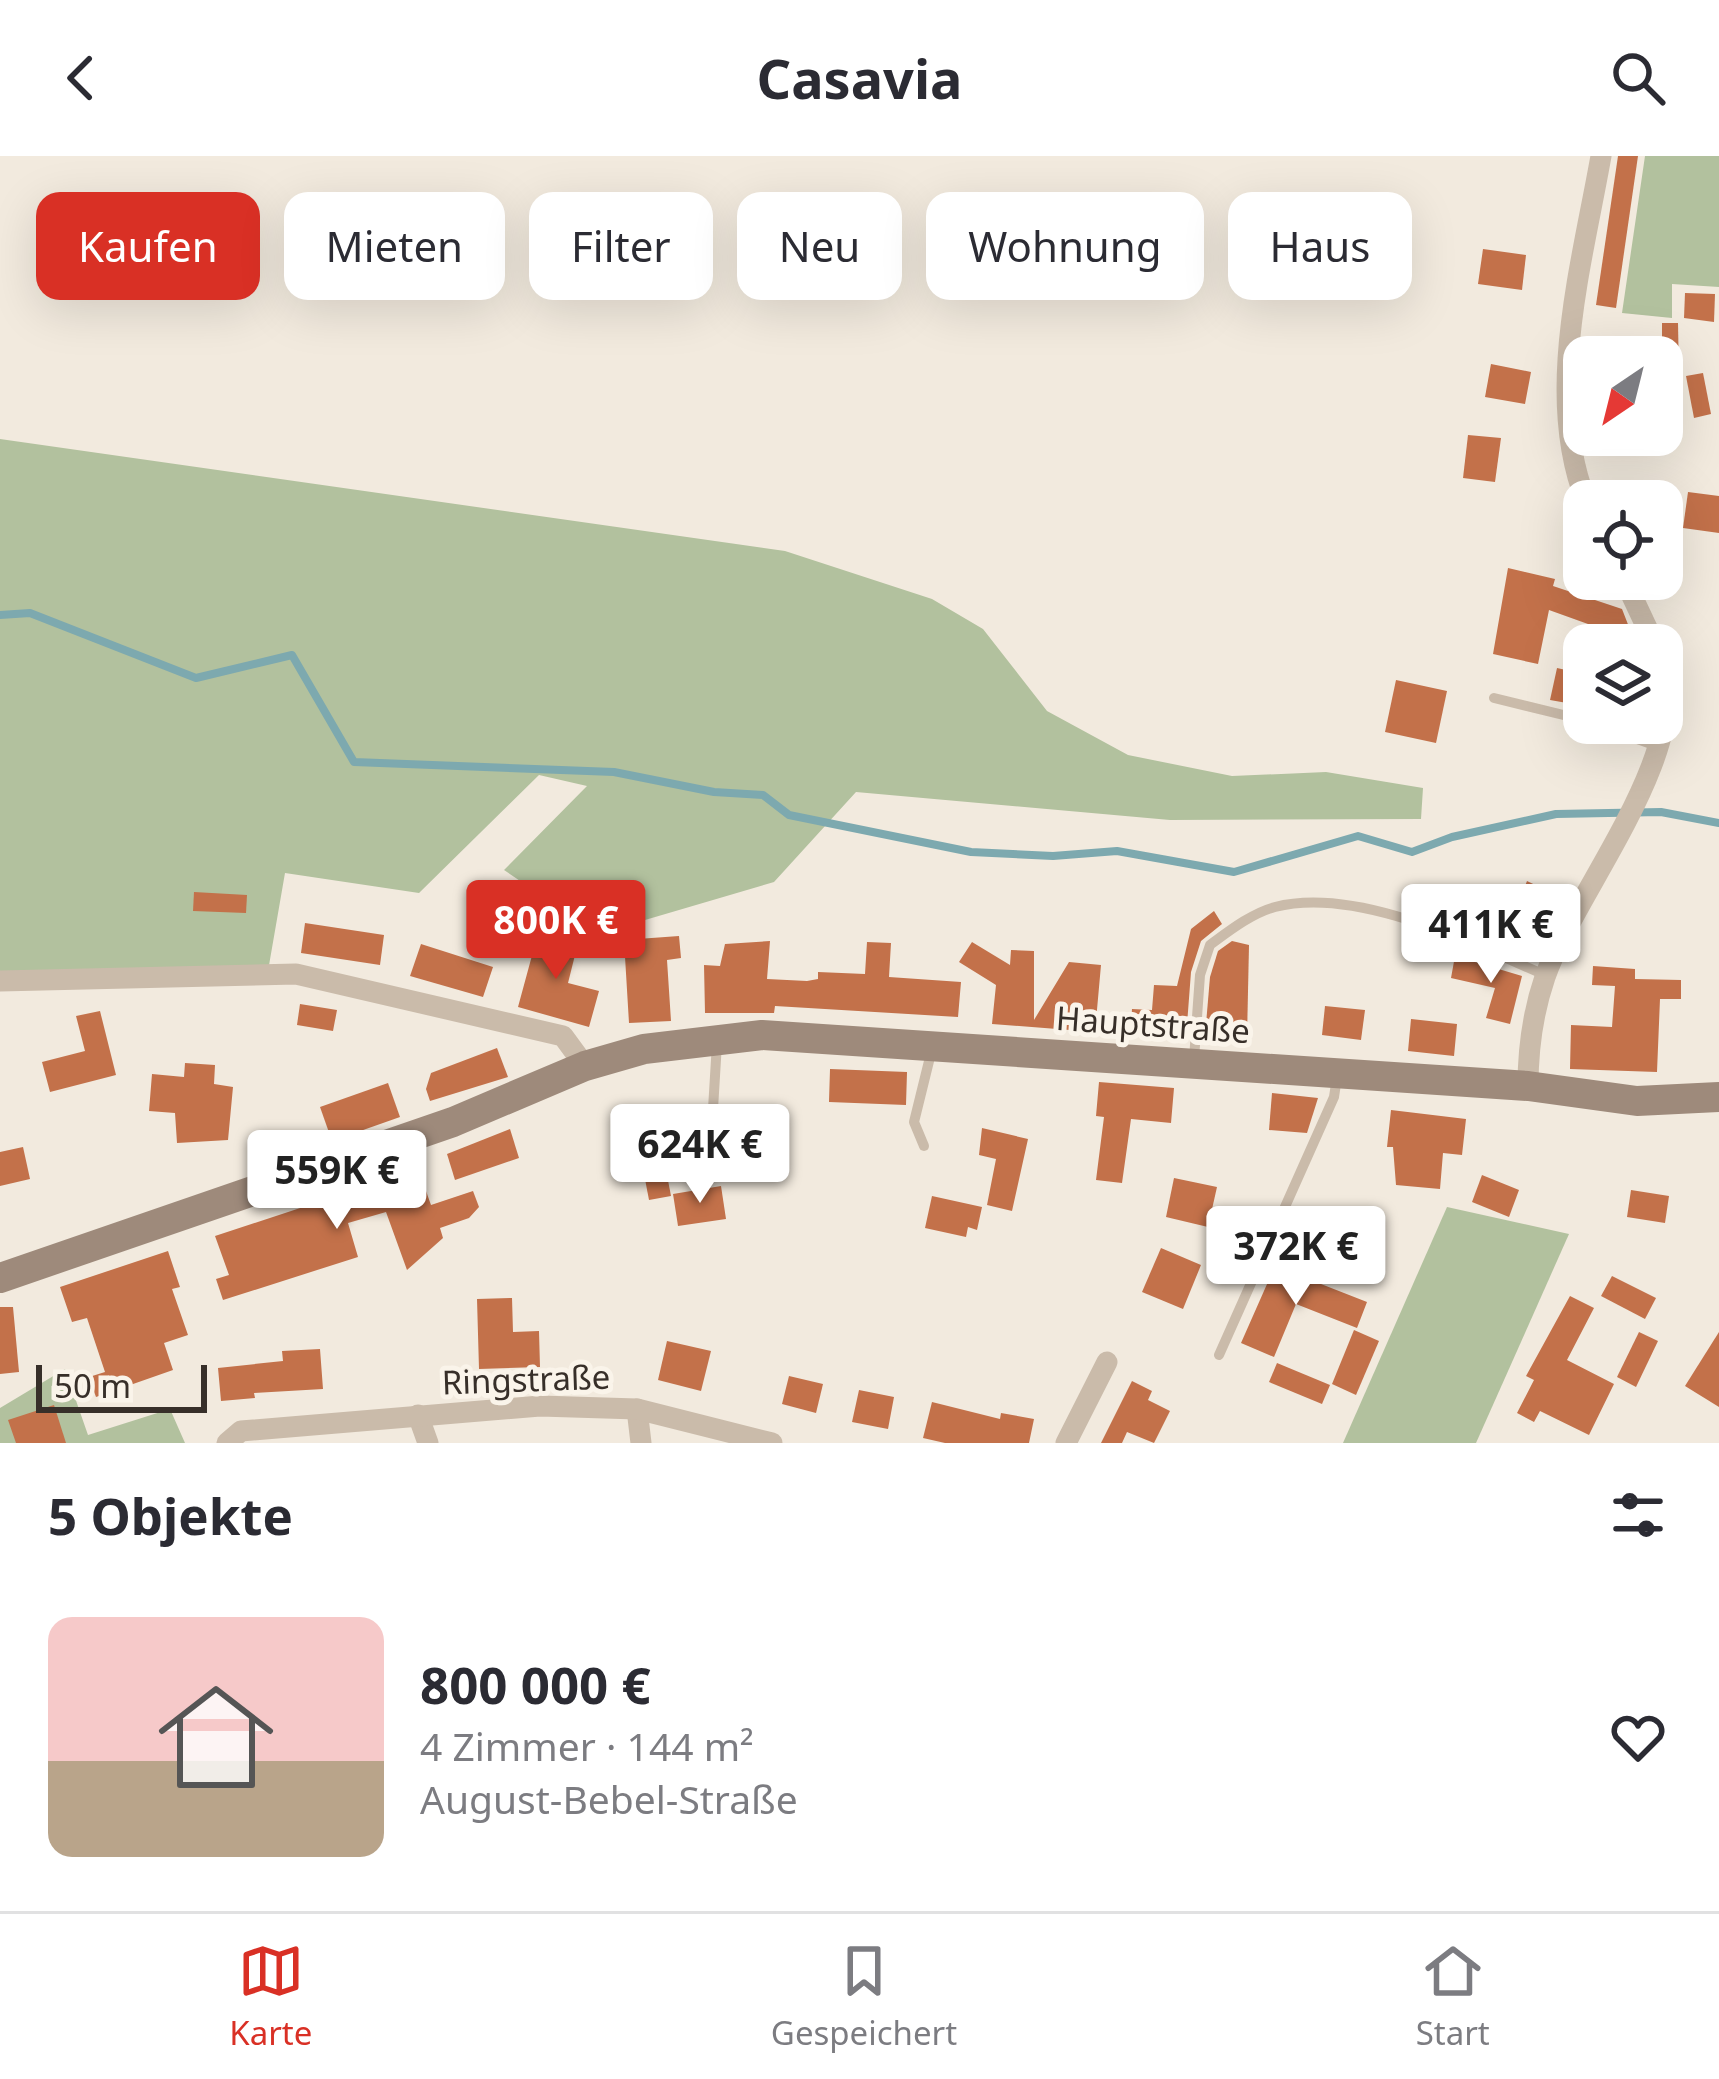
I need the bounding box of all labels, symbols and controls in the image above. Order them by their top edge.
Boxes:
text: Casavia [757,41,962,115]
icon: back [48,45,114,111]
icon: search [1605,45,1671,111]
chip: Kaufen [36,192,260,300]
chip: Mieten [284,192,505,300]
chip: Filter [529,192,713,300]
chip: Neu [737,192,902,300]
chip: Wohnung [926,192,1204,300]
chip: Haus [1228,192,1412,300]
north arrow [1563,336,1683,456]
map controls [1563,336,1683,744]
button: locate [1563,480,1683,600]
button: layers [1563,624,1683,744]
pin: 800K € [458,880,654,982]
pin: 411K € [1393,884,1589,986]
text: 800K € [493,892,619,945]
text: 411K € [1428,896,1554,949]
street label: Hauptstraße [1055,995,1251,1053]
pin: 624K € [602,1104,798,1206]
text: 624K € [637,1116,763,1169]
pin: 559K € [239,1130,435,1232]
text: 559K € [274,1142,400,1195]
pin: 372K € [1198,1206,1394,1308]
text: 372K € [1233,1218,1359,1271]
street label: Ringstraße [441,1354,611,1404]
scale bar [36,1359,207,1412]
text: 50 m [54,1363,131,1408]
text: 5 Objekte [48,1480,293,1550]
icon: filters [1605,1482,1671,1548]
text: 800 000 € [420,1649,651,1719]
icon: home [144,1665,288,1809]
icon: heart [1605,1704,1671,1770]
text: 4 Zimmer · 144 m² [420,1719,754,1772]
text: August-Bebel-Straße [420,1772,798,1825]
tab: Karte [229,1938,312,2055]
tab: Gespeichert [771,1938,957,2055]
tab: Start [1416,1938,1490,2055]

